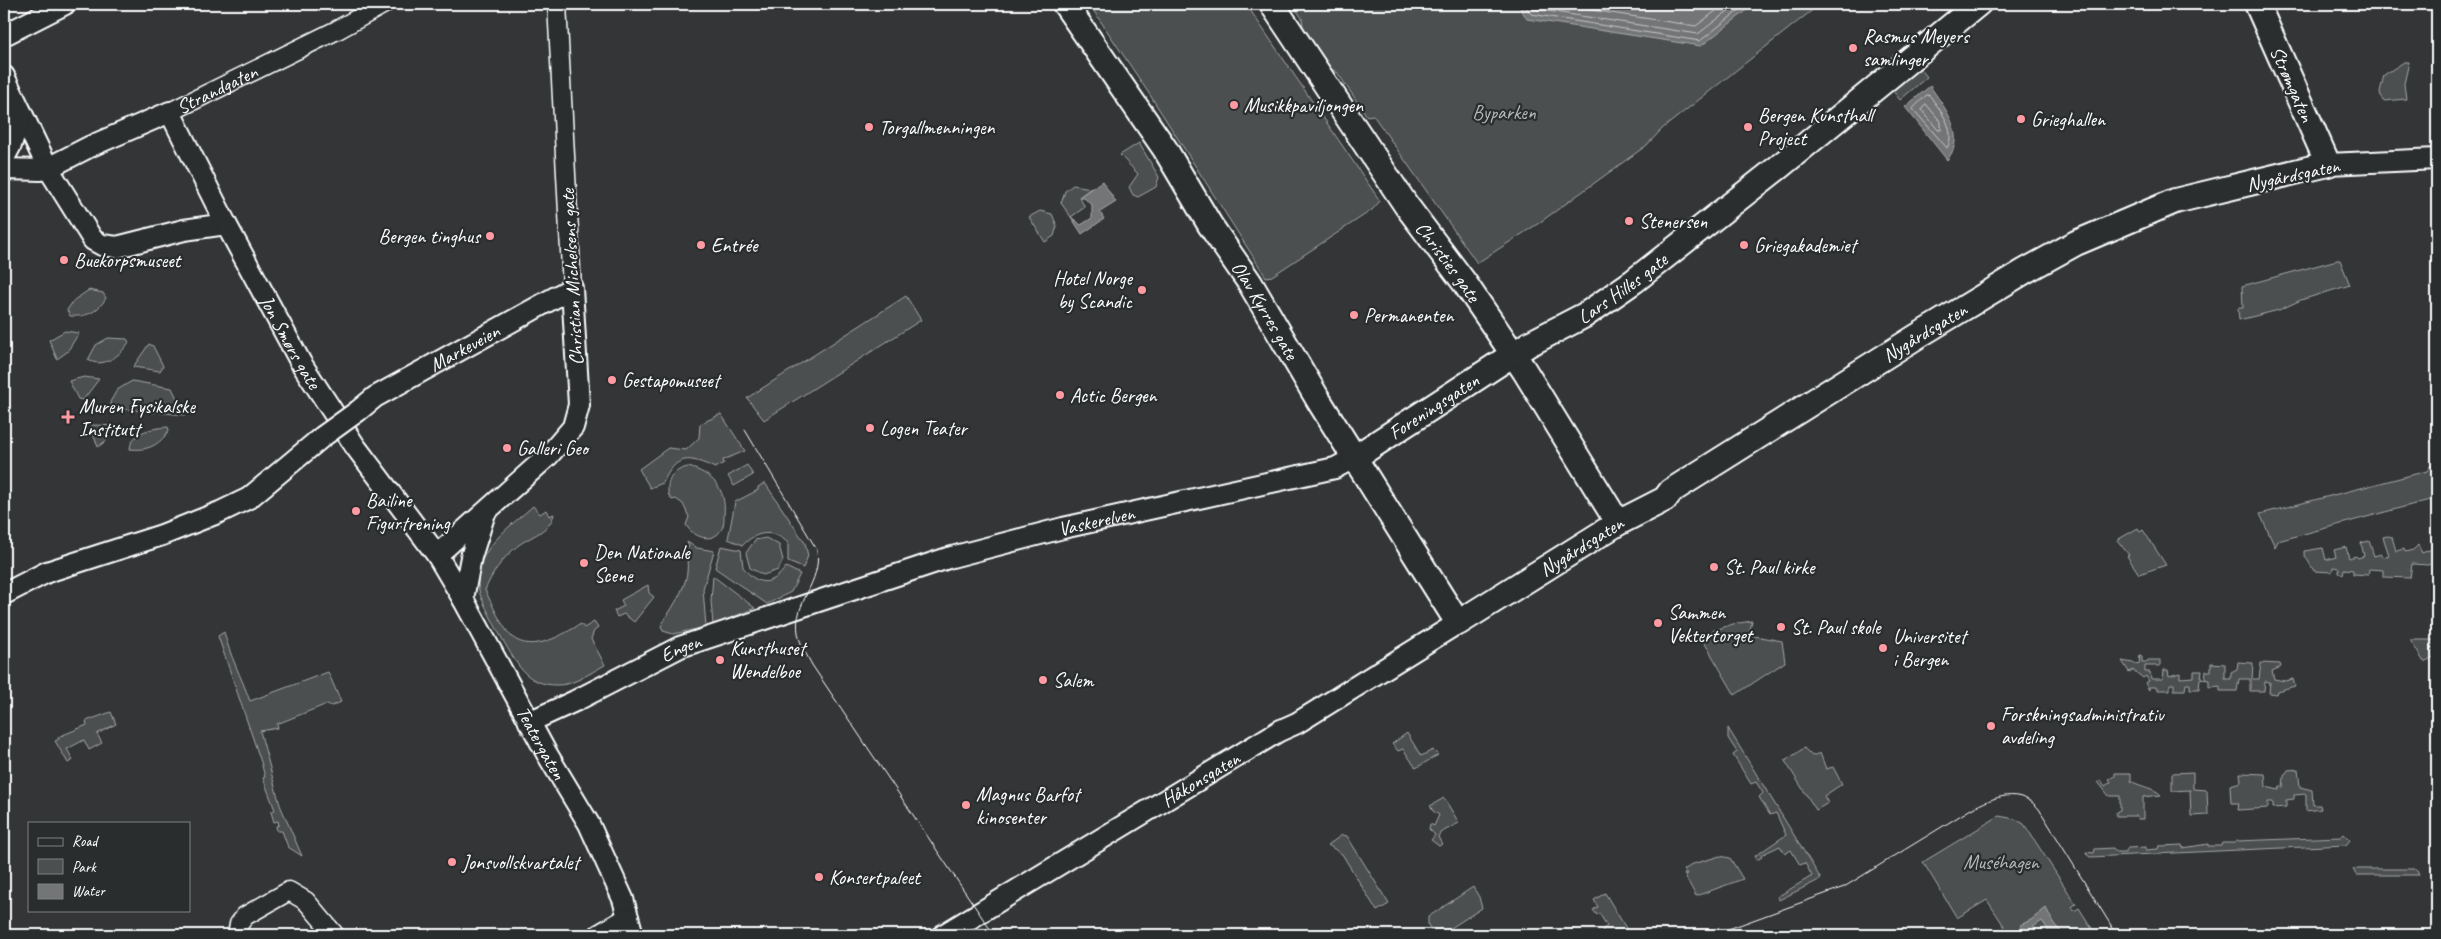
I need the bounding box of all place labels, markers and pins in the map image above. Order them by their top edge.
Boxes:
place label: Rasmus Meyers samlinger [1863,24,1971,72]
marker: Rasmus Meyers samlinger [1847,42,1859,54]
place label: Musikkpaviljongen [1244,93,1364,118]
marker: Musikkpaviljongen [1228,99,1240,111]
place label: Bergen Kunsthall Project [1758,103,1877,151]
place label: Grieghallen [2031,107,2106,132]
marker: Grieghallen [2015,113,2027,125]
place label: Torgallmenningen [879,115,996,140]
marker: Torgallmenningen [863,121,875,133]
marker: Bergen Kunsthall Project [1742,121,1754,133]
place label: Stenersen [1639,209,1708,234]
marker: Stenersen [1623,215,1635,227]
place label: Bergen tinghus [379,224,482,249]
marker: Bergen tinghus [484,230,496,242]
place label: Entrée [711,233,759,258]
place label: Griegakademiet [1754,233,1859,258]
marker: Entrée [695,239,707,251]
marker: Griegakademiet [1738,239,1750,251]
place label: Buekorpsmuseet [74,248,183,273]
marker: Buekorpsmuseet [58,254,70,266]
place label: Hotel Norge by Scandic [1053,266,1133,314]
marker: Hotel Norge by Scandic [1136,284,1148,296]
place label: Permanenten [1364,303,1454,328]
marker: Permanenten [1348,309,1360,321]
place label: Gestapomuseet [622,368,723,393]
marker: Gestapomuseet [606,374,618,386]
place label: Actic Bergen [1070,383,1158,408]
marker: Actic Bergen [1054,389,1066,401]
place label: Muren Fysikalske Institutt [79,394,196,442]
marker: Muren Fysikalske Institutt [61,410,75,424]
place label: Logen Teater [880,416,969,441]
marker: Logen Teater [864,422,876,434]
place label: Galleri Geo [517,436,590,461]
marker: Galleri Geo [501,442,513,454]
place label: Bailine Figurtrening [366,488,451,536]
marker: Bailine Figurtrening [350,505,362,517]
place label: Den Nationale Scene [594,540,691,588]
place label: St. Paul kirke [1724,555,1816,580]
marker: Den Nationale Scene [578,557,590,569]
marker: St. Paul kirke [1708,561,1720,573]
place label: Sammen Vektertorget [1668,600,1755,648]
place label: St. Paul skole [1791,615,1882,640]
marker: Sammen Vektertorget [1652,617,1664,629]
marker: St. Paul skole [1775,621,1787,633]
place label: Universitet i Bergen [1893,624,1969,672]
place label: Kunsthuset Wendelboe [730,636,809,684]
marker: Universitet i Bergen [1877,642,1889,654]
marker: Kunsthuset Wendelboe [714,654,726,666]
place label: Salem [1053,668,1095,693]
marker: Salem [1037,674,1049,686]
place label: Forskningsadministrativ avdeling [2001,702,2166,750]
marker: Forskningsadministrativ avdeling [1985,720,1997,732]
place label: Magnus Barfot kinosenter [976,782,1083,830]
marker: Magnus Barfot kinosenter [960,799,972,811]
place label: Jonsvollskvartalet [461,850,583,875]
marker: Jonsvollskvartalet [446,856,458,868]
place label: Konsertpaleet [829,865,922,890]
marker: Konsertpaleet [813,871,825,883]

